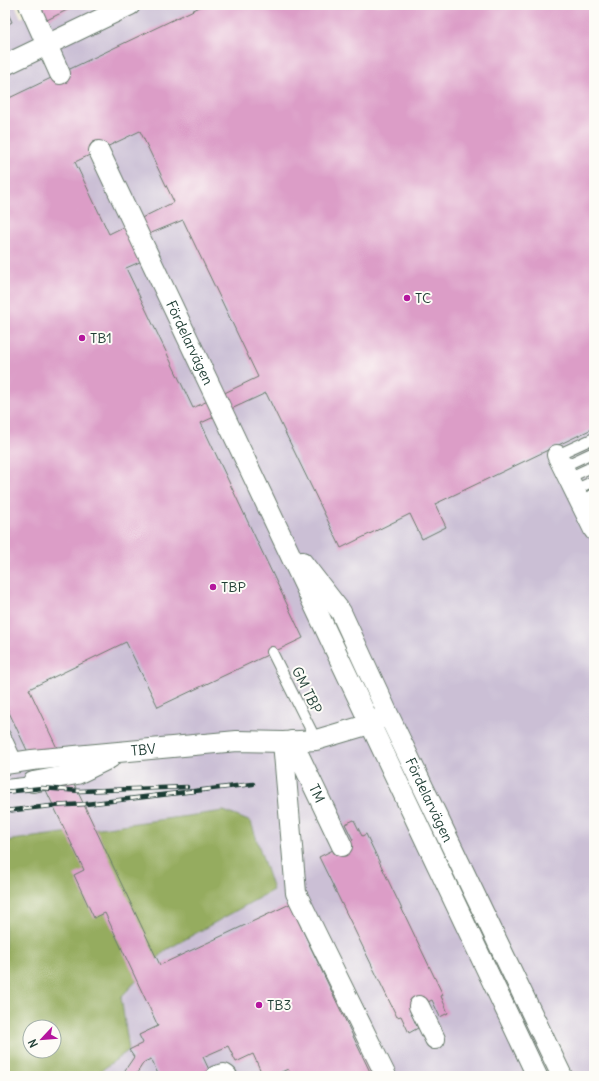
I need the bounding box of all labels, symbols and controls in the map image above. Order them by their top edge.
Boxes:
place label: TC [415,289,431,307]
marker: TC [402,293,412,303]
street label: Fördelarvägen [162,297,217,388]
place label: TB1 [90,329,112,347]
marker: TB1 [77,333,87,343]
place label: TBP [221,578,246,596]
marker: TBP [208,582,218,592]
street label: GM TBP [288,664,326,716]
street label: TBV [130,740,157,760]
street label: Fördelarvägen [401,755,457,845]
street label: TM [305,781,329,806]
place label: TB3 [267,996,291,1014]
marker: TB3 [254,1000,264,1010]
north arrow [22,1019,62,1059]
text: N [25,1037,41,1050]

